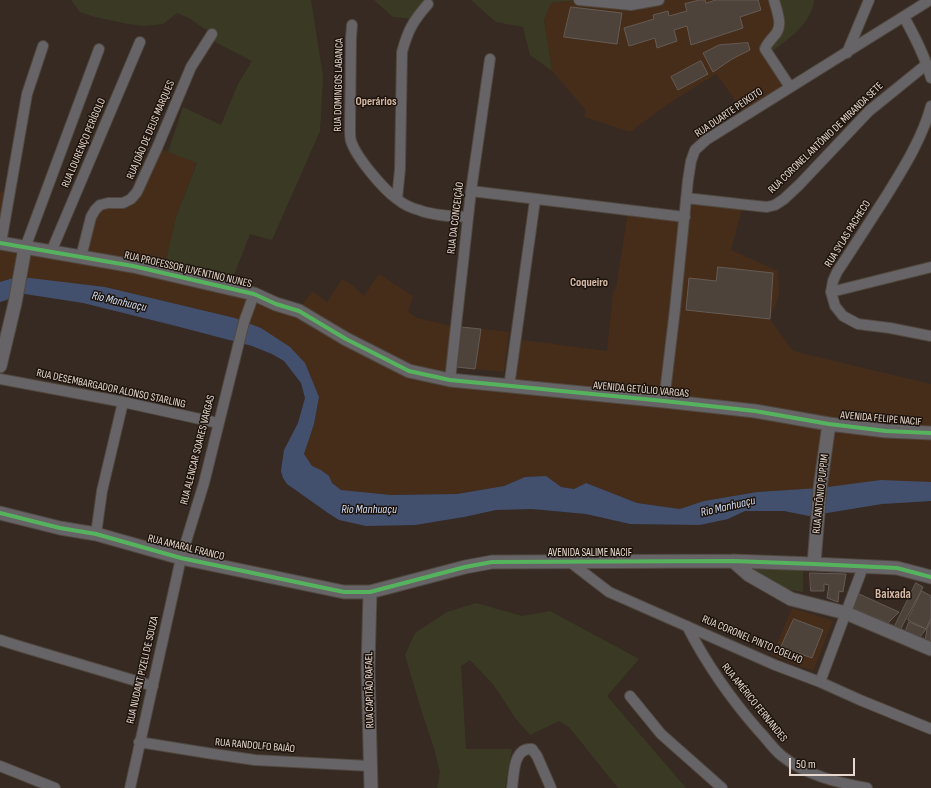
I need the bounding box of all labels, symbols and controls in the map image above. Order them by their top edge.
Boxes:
street label: RUA DOMINGOS LABANCA [332,38,346,132]
street label: RUA JOÃO DE DEUS MARQUES [124,79,178,181]
street label: RUA CORONEL ANTÔNIO DE MIRANDA SETE [766,80,886,196]
street label: RUA DUARTE PEIXOTO [693,85,765,141]
district label: Operários [355,95,397,109]
street label: RUA LOURENÇO PERÍGOLO [59,96,109,190]
street label: RUA DA CONCEIÇÃO [445,181,467,255]
street label: RUA SYLAS PACHECO [822,198,874,270]
street label: RUA PROFESSOR JUVENTINO NUNES [123,249,253,291]
district label: Coqueiro [570,276,608,290]
water label: Rio Manhuaçu [90,289,148,315]
street label: RUA DESEMBARGADOR ALONSO STARLING [35,367,187,411]
street label: AVENIDA GETÚLIO VARGAS [593,379,689,401]
street label: RUA ALENCAR SOARES VARGAS [178,394,218,506]
street label: AVENIDA FELIPE NACIF [840,409,922,429]
street label: RUA ANTÔNIO PUPPIM [810,454,832,534]
water label: Rio Manhuaçu [699,494,757,520]
water label: Rio Manhuaçu [341,503,397,517]
street label: RUA AMARAL FRANCO [146,532,226,564]
street label: AVENIDA SALIME NACIF [548,546,632,560]
district label: Baixada [875,587,911,603]
street label: RUA CORONEL PINTO COELHO [700,613,804,667]
street label: RUA NUDANT PIZELI DE SOUZA [124,615,162,725]
street label: RUA CAPITÃO RAFAEL [363,652,377,728]
street label: RUA AMÉRICO FERNANDES [718,661,790,745]
street label: RUA RANDOLFO BAIÃO [214,736,296,756]
scale bar [791,750,857,776]
text: 50 m [796,757,816,772]

